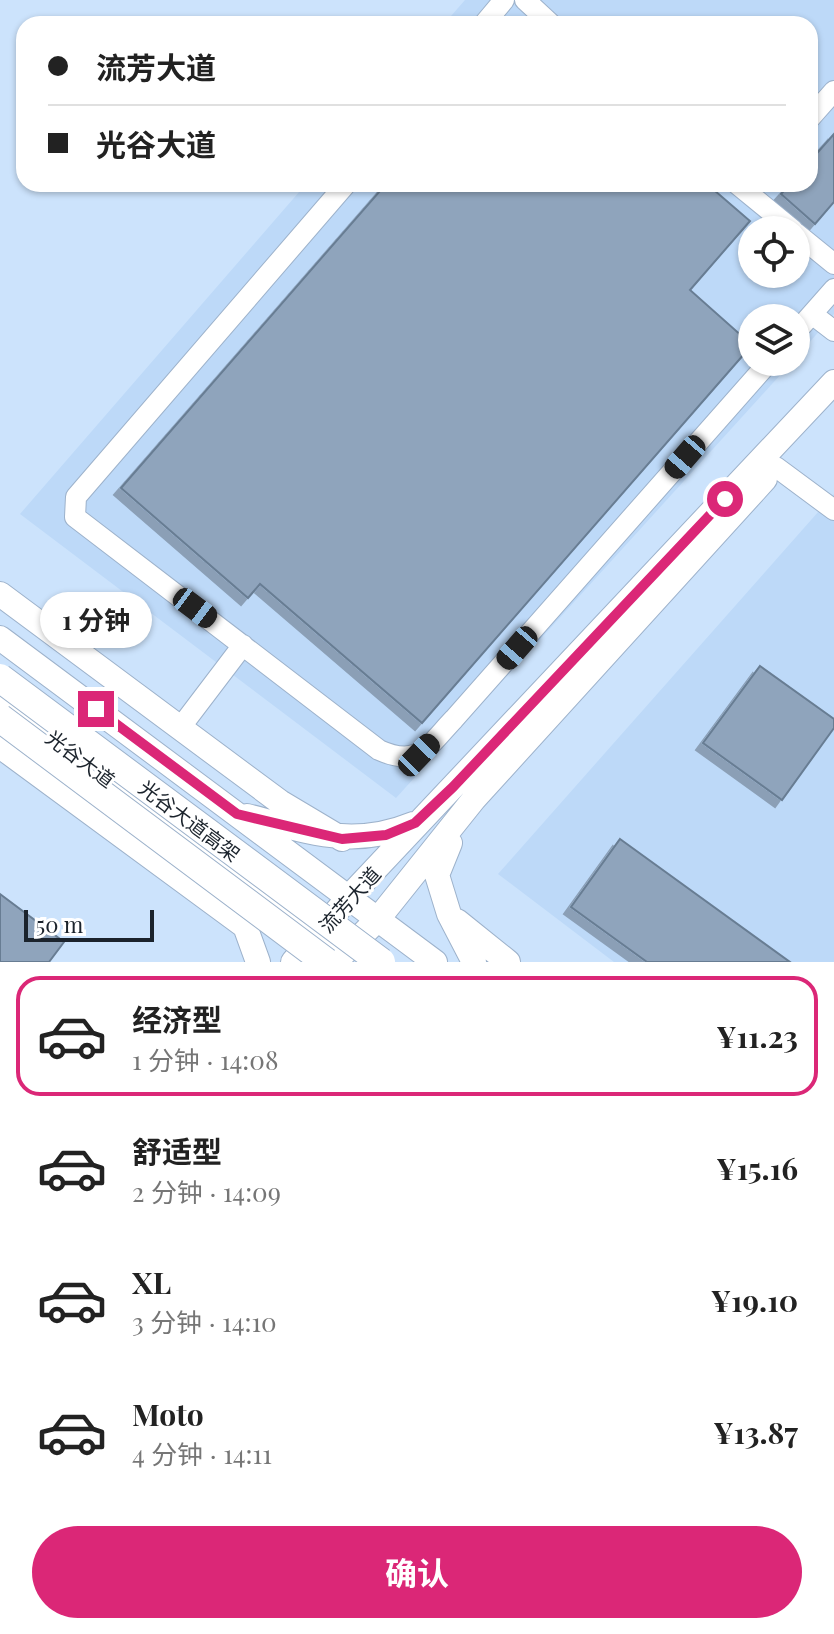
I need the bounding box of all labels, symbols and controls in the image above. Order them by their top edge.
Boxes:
text: 流芳大道 [96,47,216,87]
text: 光谷大道 [96,124,216,164]
map controls [738,216,810,376]
button: locate [738,216,810,288]
button: layers [738,304,810,376]
car [660,431,710,483]
route start [707,481,743,517]
car [169,584,221,632]
callout: 1 分钟 [40,593,152,649]
text: 1 分钟 [62,602,130,637]
car [492,622,542,674]
route end [78,691,114,727]
street label: 光谷大道 [41,723,121,793]
car [394,729,444,781]
street label: 光谷大道高架 [134,773,246,867]
street label: 流芳大道 [312,860,386,938]
scale bar [24,906,154,942]
text: 50 m [36,909,83,939]
text: 经济型 [132,999,222,1039]
icon: car [36,1000,108,1072]
text: ¥11.23 [716,1016,798,1056]
text: 1 分钟 · 14:08 [132,1042,278,1077]
text: 舒适型 [132,1131,222,1171]
icon: car [36,1132,108,1204]
text: ¥15.16 [716,1148,798,1188]
text: 2 分钟 · 14:09 [132,1174,281,1209]
text: XL [132,1262,171,1302]
icon: car [36,1264,108,1336]
text: ¥19.10 [711,1280,798,1320]
text: 3 分钟 · 14:10 [132,1304,277,1339]
text: Moto [132,1394,204,1434]
icon: car [36,1396,108,1468]
text: ¥13.87 [713,1412,798,1452]
text: 4 分钟 · 14:11 [132,1436,272,1471]
button: 确认 [32,1526,802,1618]

